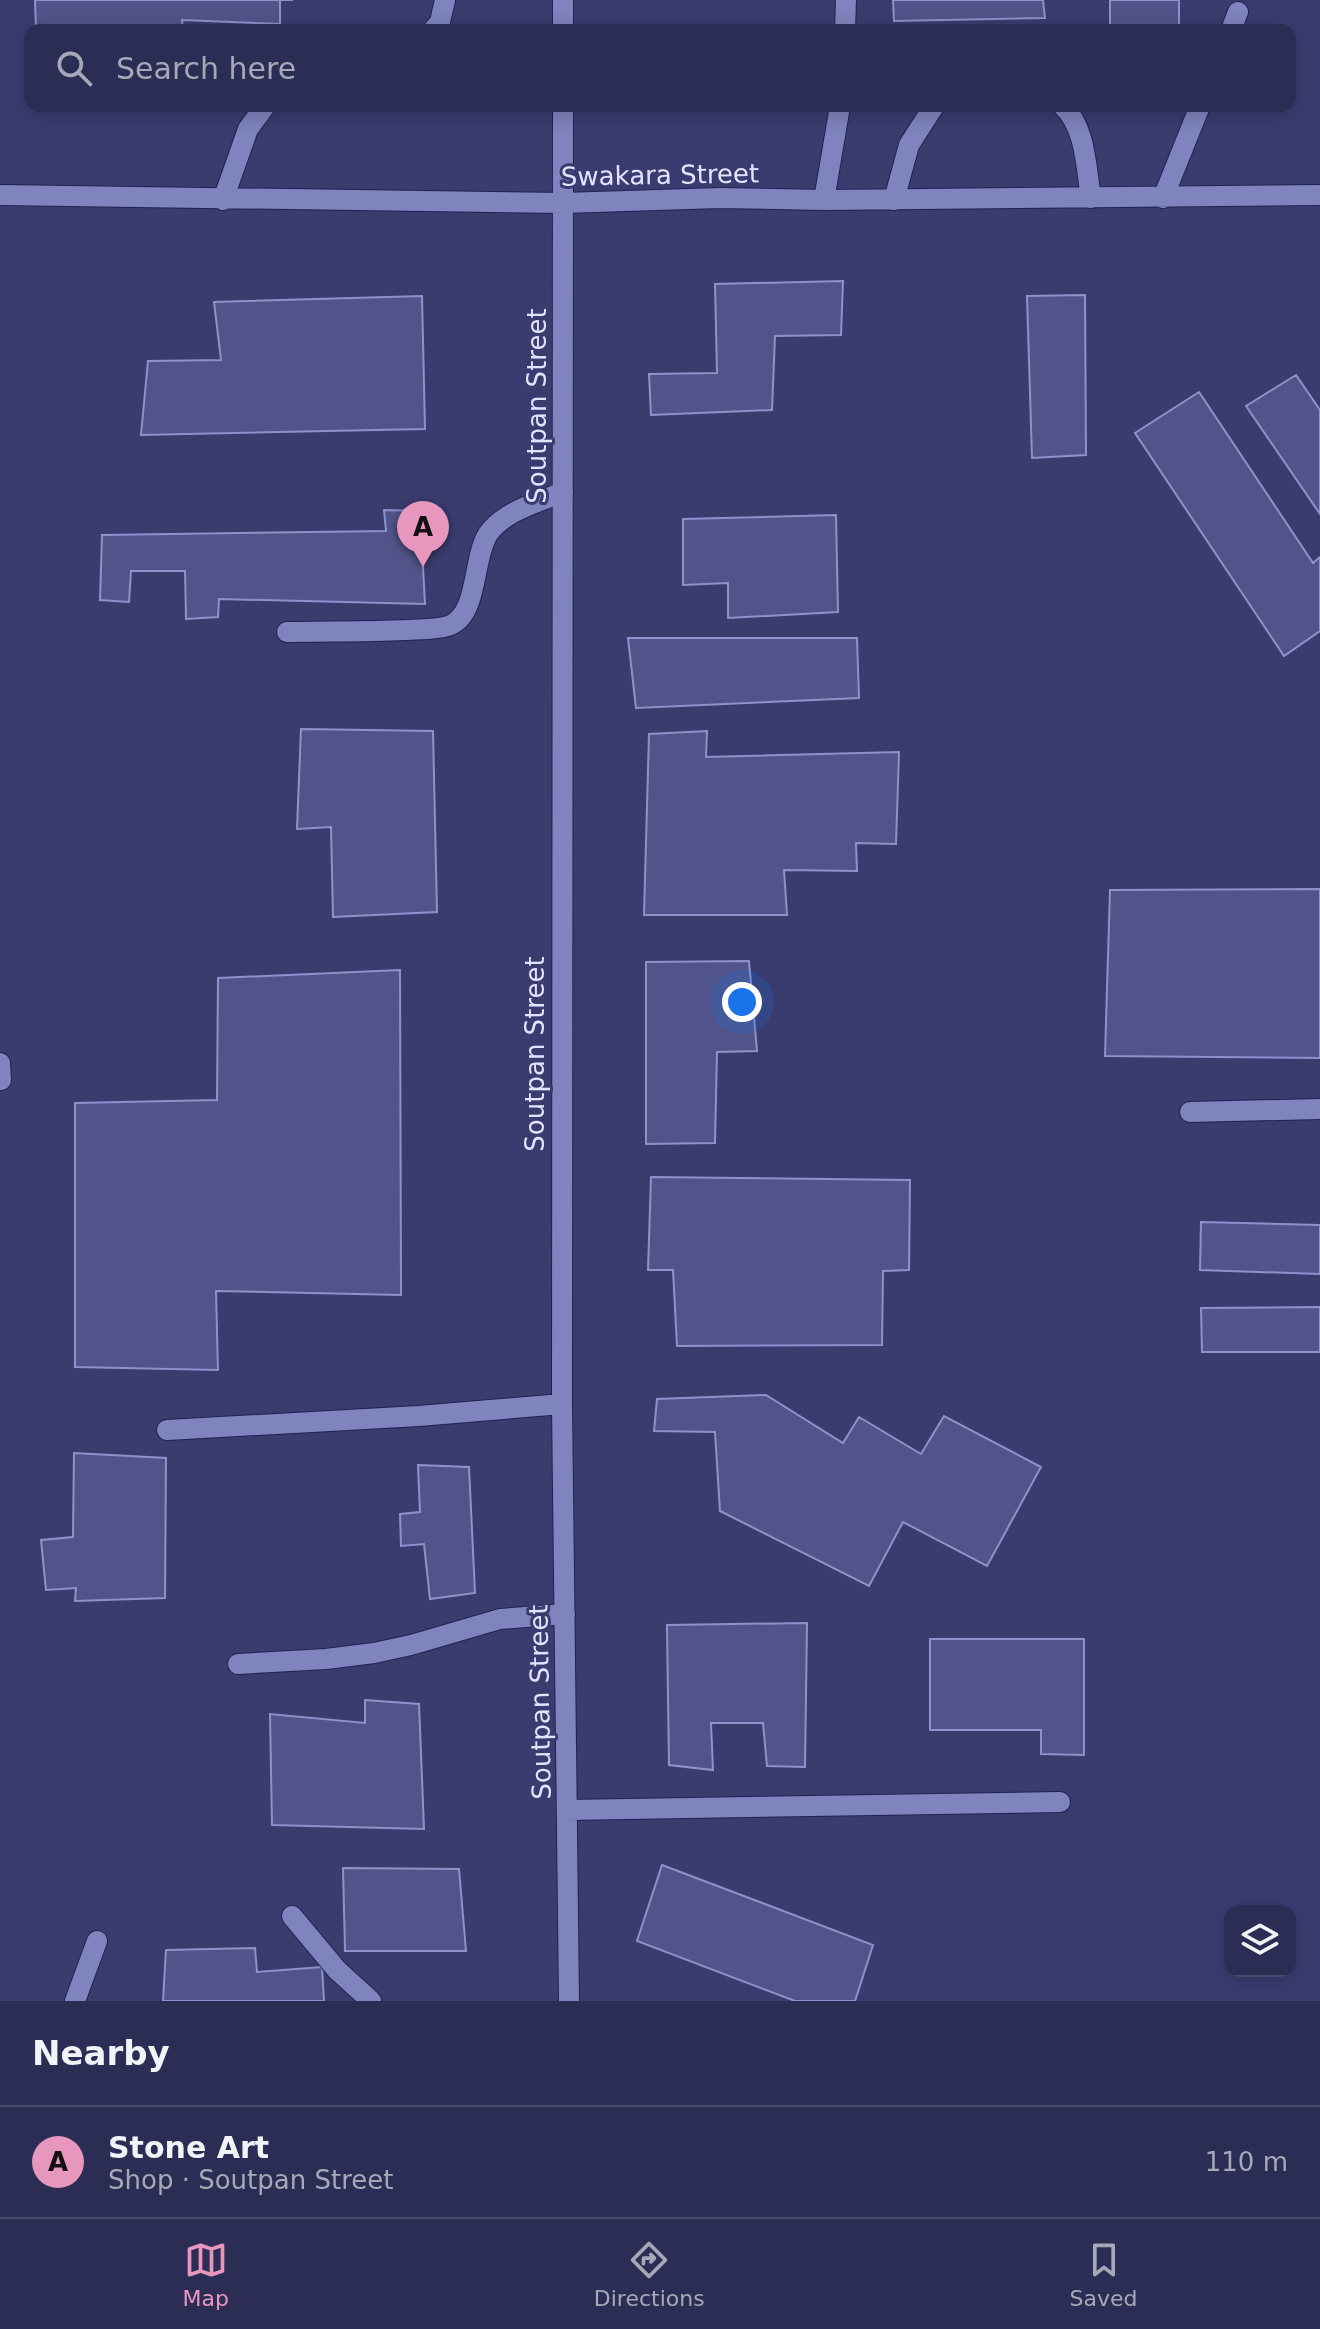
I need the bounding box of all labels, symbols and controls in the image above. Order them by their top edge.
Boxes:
search box [24,24,1296,112]
icon: search [52,46,96,90]
text: Search here [116,51,296,86]
street label: Swakara Street [561,158,759,192]
street label: Soutpan Street [522,308,552,504]
pin: A [397,501,449,567]
street label: Soutpan Street [520,956,550,1152]
your location [722,982,762,1022]
street label: Soutpan Street [523,1604,557,1800]
map controls [1224,1905,1296,1977]
button: layers [1224,1905,1296,1977]
text: Nearby [32,2033,170,2073]
text: Stone Art [108,2130,269,2165]
text: A [48,2147,68,2177]
text: 110 m [1205,2147,1288,2177]
text: Shop · Soutpan Street [108,2165,393,2195]
tab: Map [182,2238,229,2311]
tab: Directions [594,2238,705,2311]
tab: Saved [1070,2238,1138,2311]

